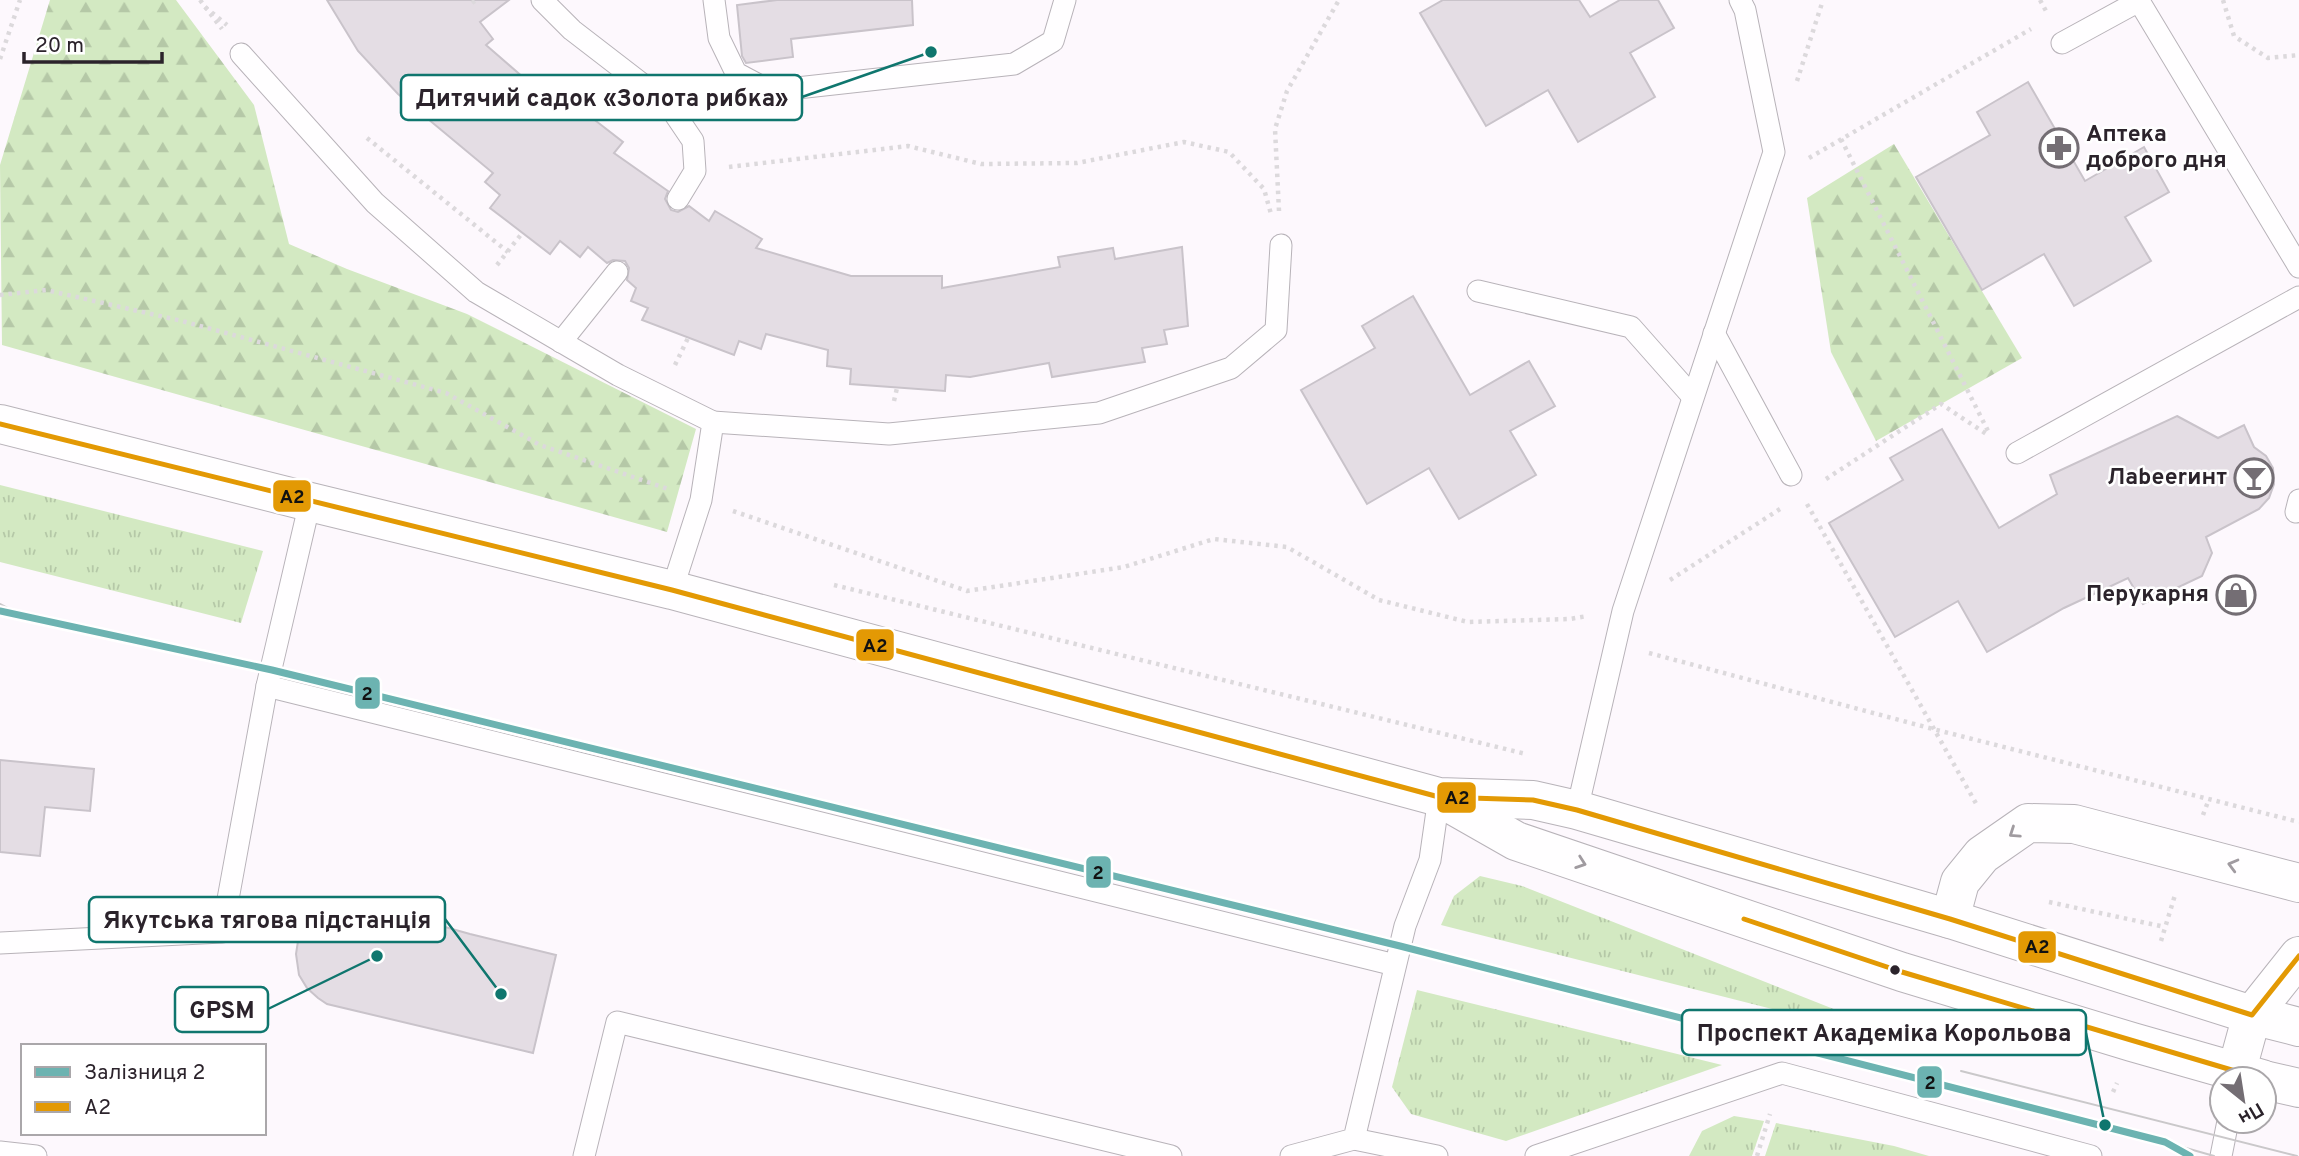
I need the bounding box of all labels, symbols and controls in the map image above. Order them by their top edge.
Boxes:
scale bar [24,21,163,65]
text: 20 m [35,33,84,60]
callout: Дитячий садок «Золота рибка» [401,75,802,120]
text: Дитячий садок «Золота рибка» [415,85,789,115]
place label: Аптека доброго дня [2086,121,2227,176]
pharmacy icon: Аптека доброго дня [2038,127,2080,169]
bar icon: Лаbeerинт [2233,457,2275,499]
place label: Лаbeerинт [2107,464,2227,493]
line badge: А2 [272,479,312,513]
text: А2 [279,486,305,510]
shop icon: Перукарня [2215,574,2257,616]
place label: Перукарня [2086,581,2209,610]
line badge: А2 [855,628,895,662]
text: А2 [862,635,888,659]
line badge: 2 [354,676,381,710]
text: 2 [361,683,373,707]
line badge: А2 [1436,781,1477,814]
text: А2 [1444,787,1470,811]
one-way arrow [2008,825,2021,838]
line badge: 2 [1085,855,1112,889]
one-way arrow [1574,855,1586,869]
one-way arrow [2227,859,2239,874]
text: 2 [1092,862,1104,886]
callout: Якутська тягова підстанція [89,897,445,942]
text: Якутська тягова підстанція [103,907,431,937]
line badge: А2 [2017,930,2057,964]
text: А2 [2024,936,2050,960]
unlabelled marker [1888,963,1902,977]
callout: GPSM [175,987,268,1032]
text: GPSM [189,997,255,1027]
callout: Проспект Академіка Корольова [1682,1010,2086,1055]
text: Проспект Академіка Корольова [1697,1020,2071,1050]
legend [21,1044,266,1135]
text: Залізниця 2 [84,1060,205,1087]
line badge: 2 [1916,1065,1943,1099]
north arrow [2208,1065,2278,1135]
text: 2 [1924,1072,1936,1096]
text: А2 [84,1095,111,1122]
text: Пн [2233,1096,2268,1130]

